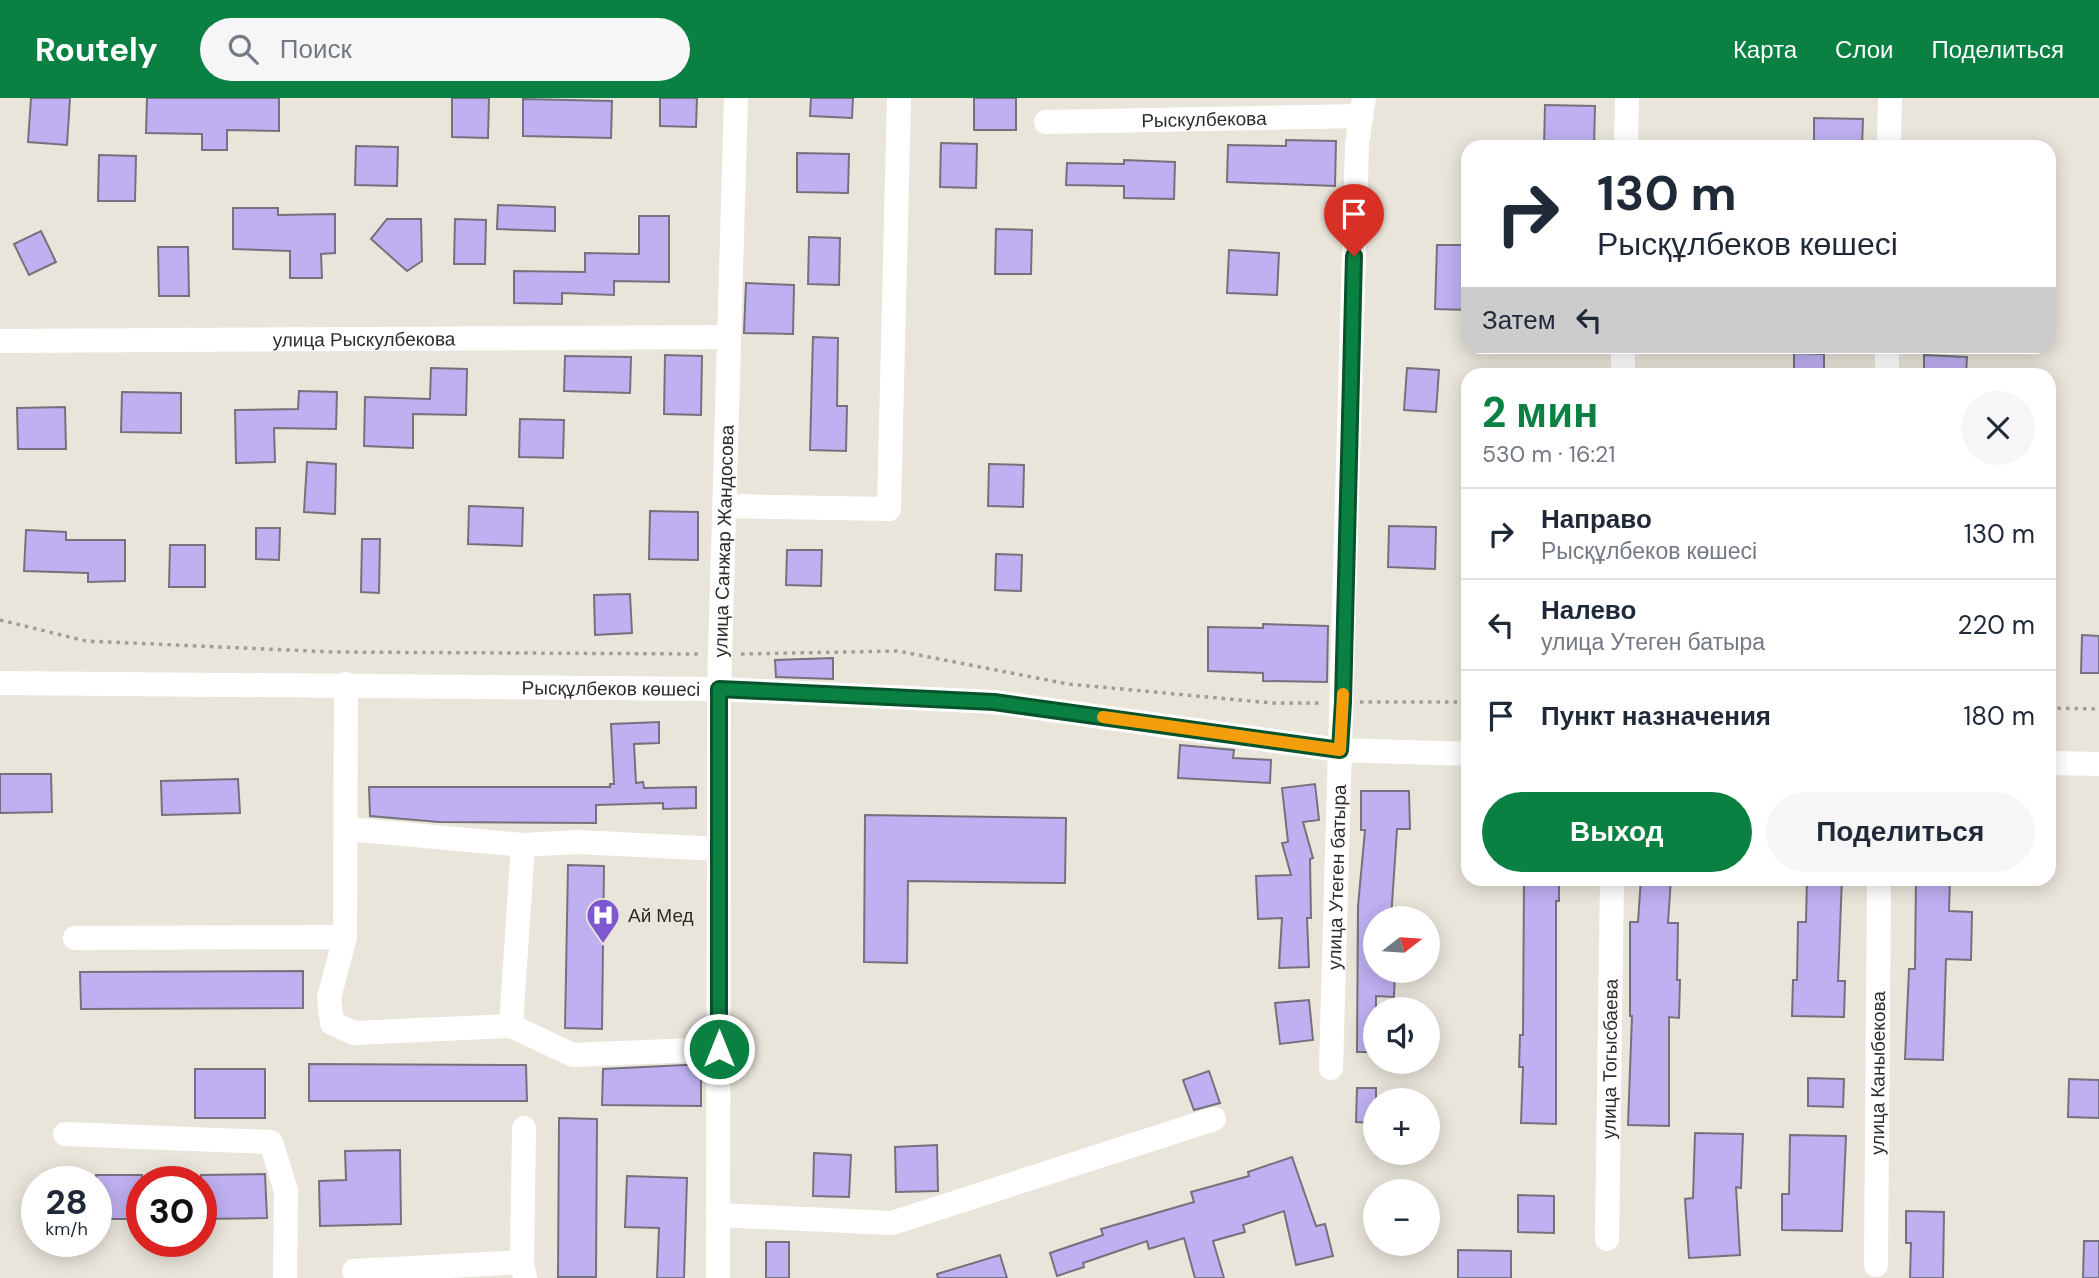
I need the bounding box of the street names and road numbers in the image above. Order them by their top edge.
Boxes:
street label: Рыскулбекова [1141,105,1267,133]
street label: улица Рыскулбекова [273,326,456,352]
street label: улица Санжар Жандосова [707,424,739,658]
street label: Рысқұлбеков көшесі [522,675,700,701]
street label: улица Утеген батыра [1321,784,1351,970]
street label: улица Тогысбаева [1596,978,1623,1139]
street label: улица Каныбекова [1864,990,1891,1155]

